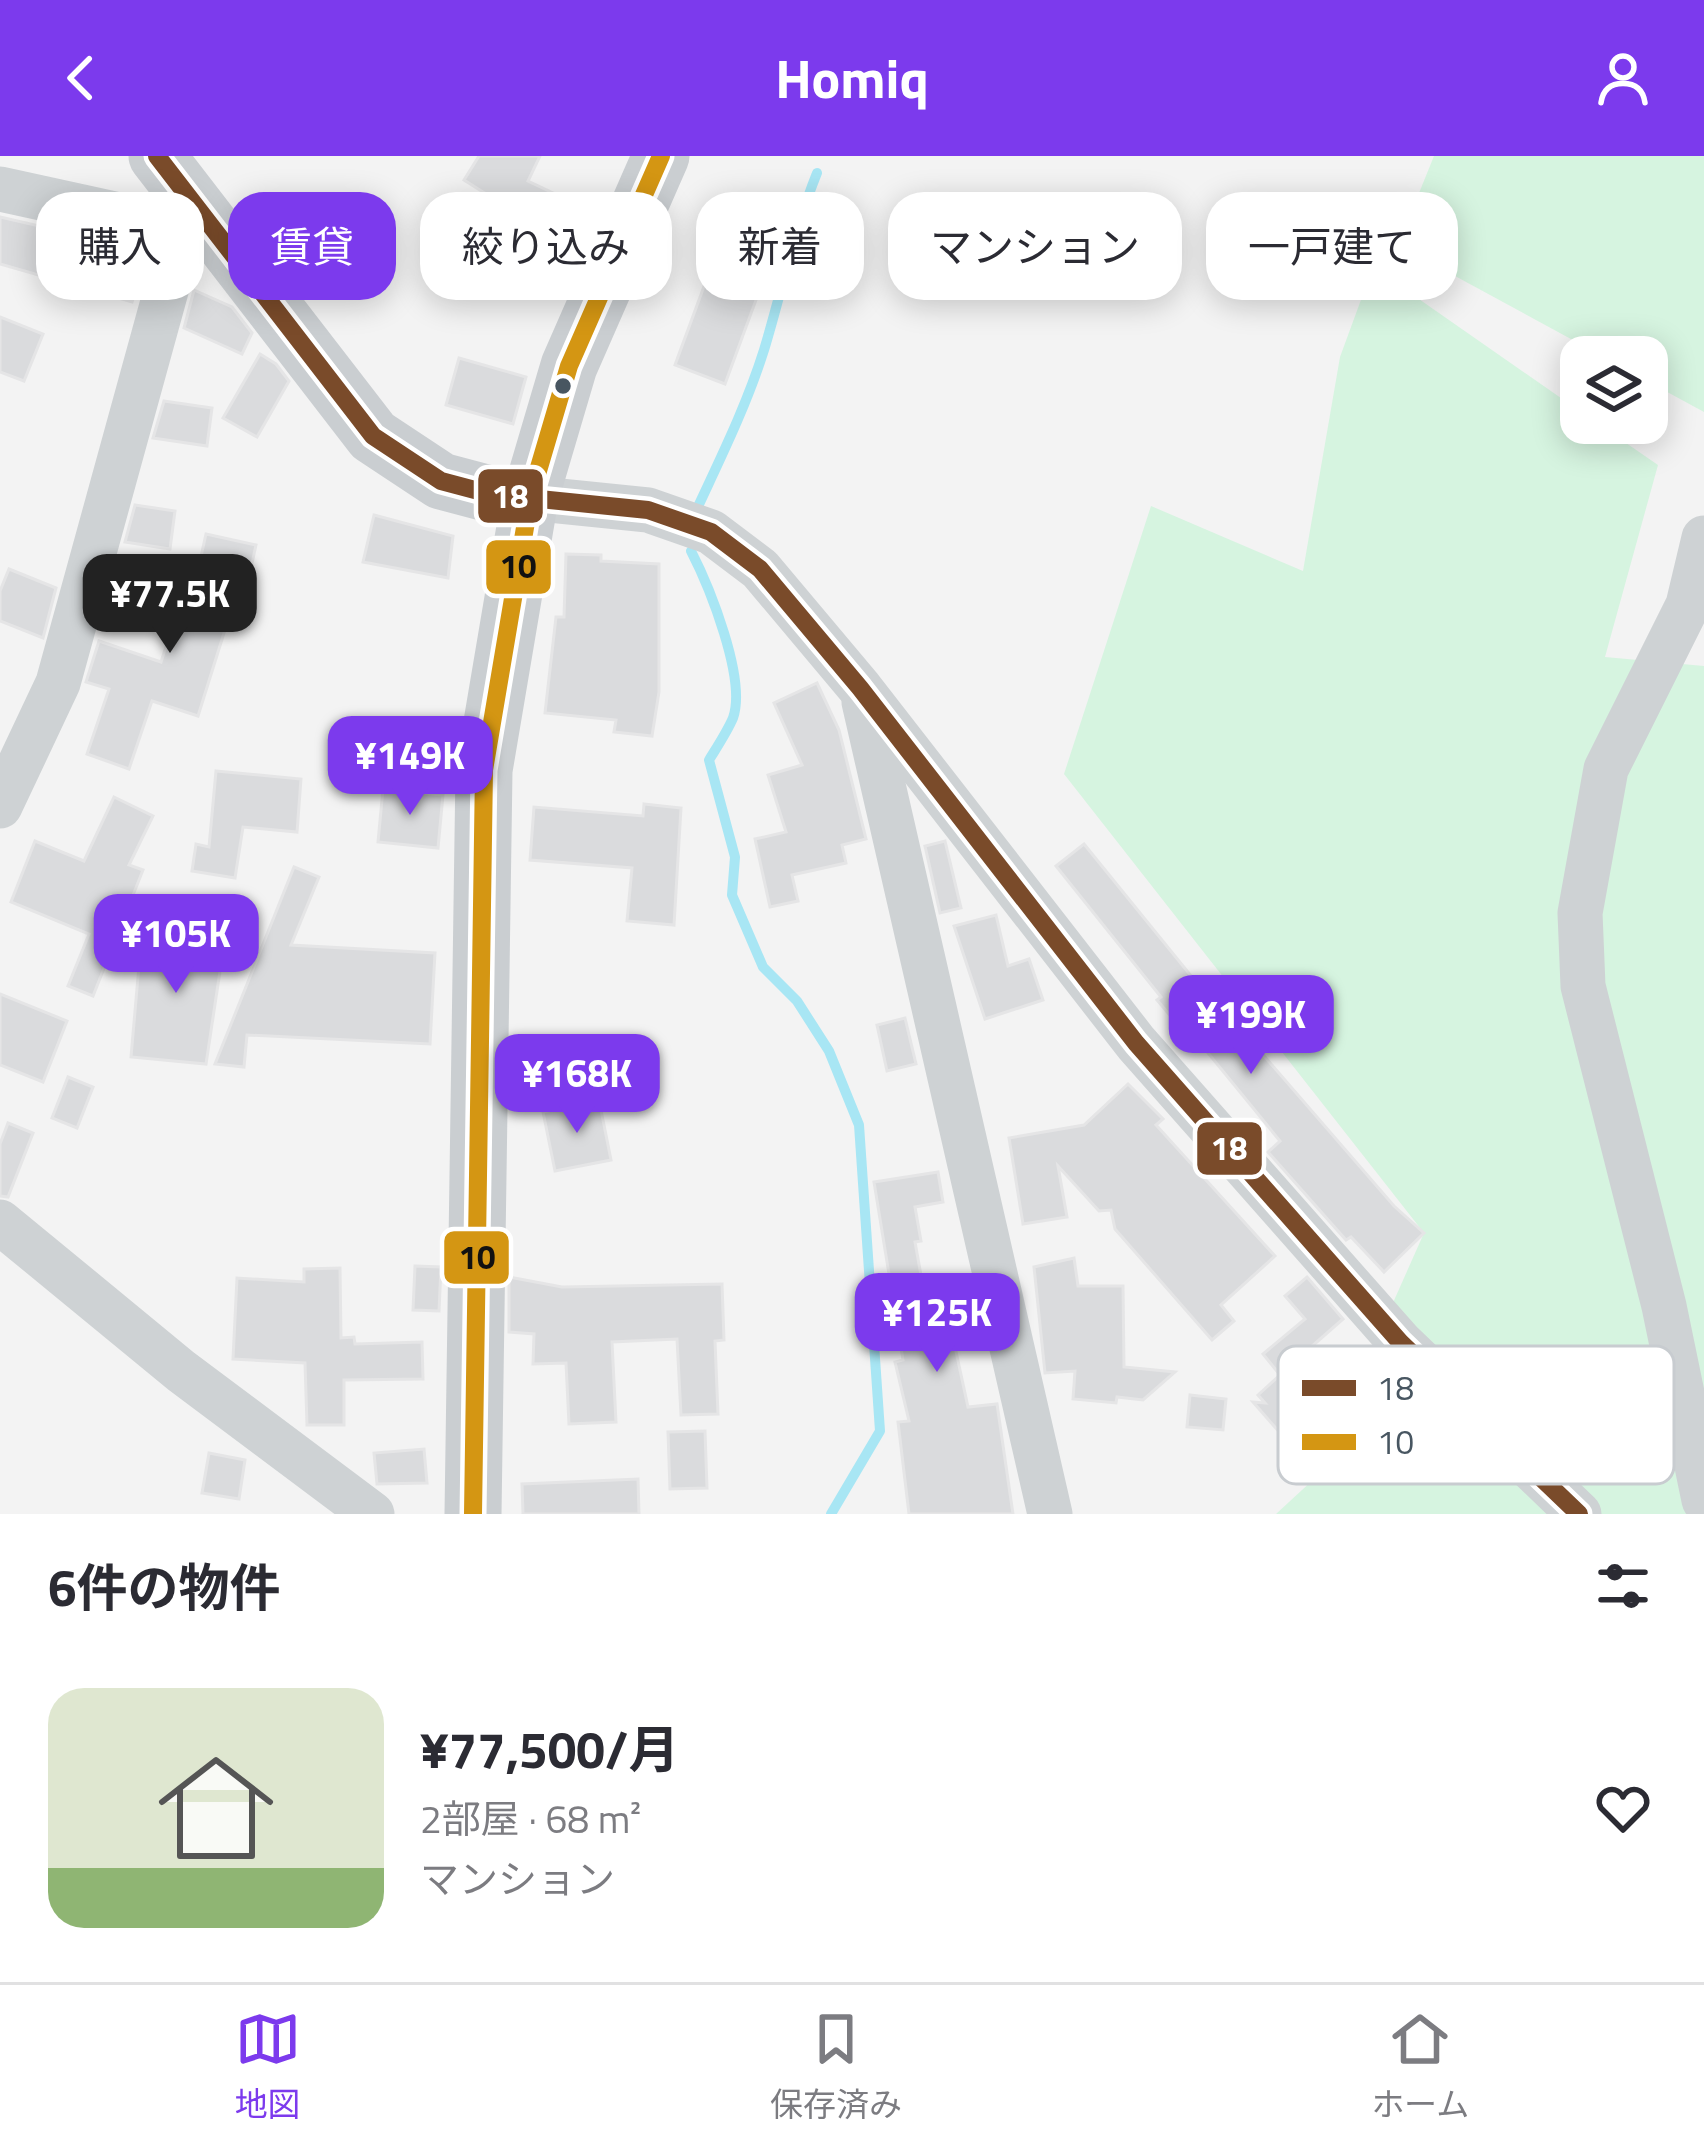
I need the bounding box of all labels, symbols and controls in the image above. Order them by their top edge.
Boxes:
text: Homiq [775,37,929,119]
icon: back [48,45,114,111]
icon: person [1590,45,1656,111]
chip: 購入 [36,192,204,300]
chip: 賃貸 [228,192,396,300]
chip: 絞り込み [420,192,672,300]
chip: 新着 [696,192,864,300]
chip: マンション [888,192,1182,300]
chip: 一戸建て [1206,192,1458,300]
map controls [1560,336,1668,444]
button: layers [1560,336,1668,444]
unlabelled marker [552,375,574,397]
line badge: 18 [476,467,545,525]
text: 18 [492,471,528,521]
line badge: 10 [484,538,553,596]
text: 10 [500,541,536,591]
pin: ¥77.5K [72,554,268,656]
text: ¥77.5K [110,563,230,622]
pin: ¥149K [326,716,494,818]
text: ¥149K [355,725,465,784]
pin: ¥105K [92,894,260,996]
text: ¥105K [121,903,231,962]
pin: ¥199K [1167,975,1335,1077]
text: ¥199K [1196,984,1306,1043]
pin: ¥168K [493,1034,661,1136]
text: ¥168K [522,1043,632,1102]
line badge: 18 [1195,1120,1264,1177]
text: 18 [1211,1123,1247,1173]
line badge: 10 [442,1229,511,1286]
text: 10 [459,1232,495,1282]
pin: ¥125K [853,1273,1021,1375]
text: ¥125K [882,1282,992,1341]
legend [1278,1346,1674,1484]
text: 18 [1377,1363,1414,1413]
text: 10 [1377,1417,1414,1467]
text: 6件の物件 [48,1548,281,1626]
icon: filters [1590,1553,1656,1619]
text: ¥77,500/月 [420,1710,680,1788]
icon: home [144,1736,288,1880]
icon: heart [1590,1775,1656,1841]
text: 2部屋 · 68 m² [420,1789,641,1848]
text: マンション [420,1849,615,1908]
tab: 地図 [235,2006,301,2129]
tab: 保存済み [770,2006,902,2129]
tab: ホーム [1371,2006,1469,2129]

